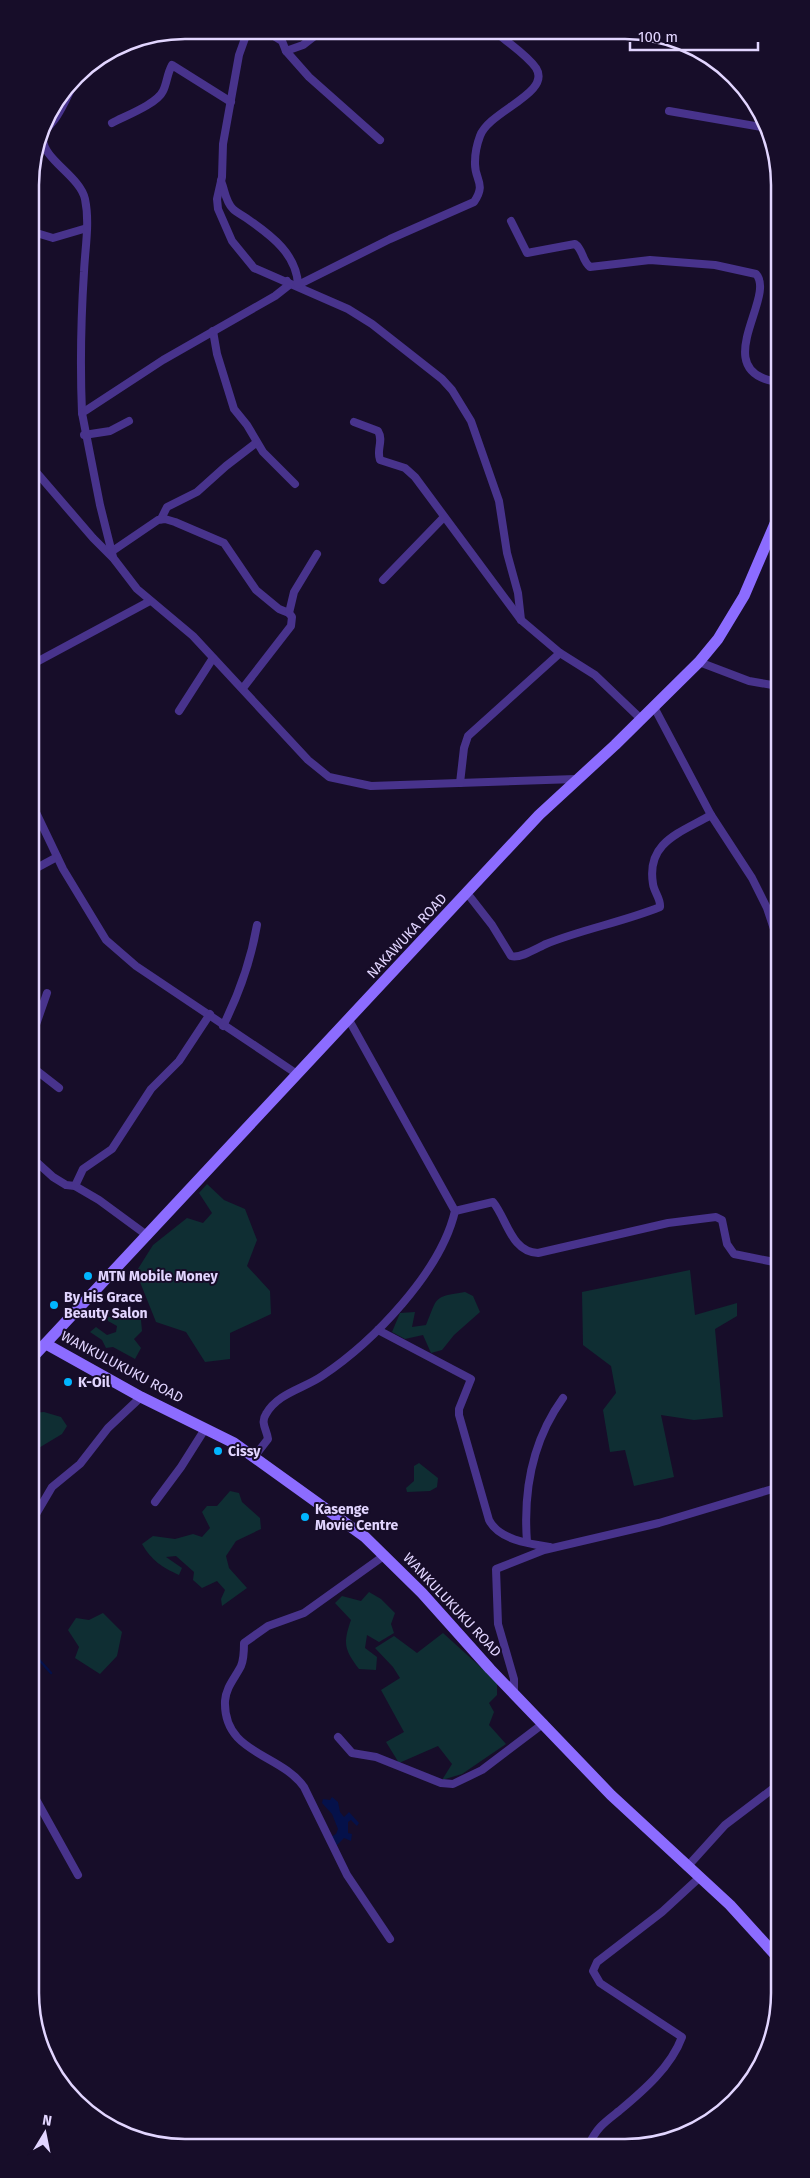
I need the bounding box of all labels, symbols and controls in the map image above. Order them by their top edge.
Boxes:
scale bar [630,20,758,52]
text: 100 m [638,28,678,46]
street label: NAKAWUKA ROAD [363,890,451,982]
place label: MTN Mobile Money [98,1268,218,1285]
marker: MTN Mobile Money [82,1270,94,1282]
place label: By His Grace Beauty Salon [64,1289,148,1322]
marker: By His Grace Beauty Salon [48,1299,60,1311]
street label: WANKULUKUKU ROAD [58,1328,186,1406]
place label: K-Oil [78,1374,111,1391]
marker: K-Oil [62,1376,74,1388]
place label: Cissy [228,1443,261,1460]
marker: Cissy [212,1445,224,1457]
place label: Kasenge Movie Centre [315,1501,398,1534]
marker: Kasenge Movie Centre [299,1511,311,1523]
street label: WANKULUKUKU ROAD [399,1549,505,1661]
north arrow [20,2108,70,2158]
text: N [41,2112,53,2130]

